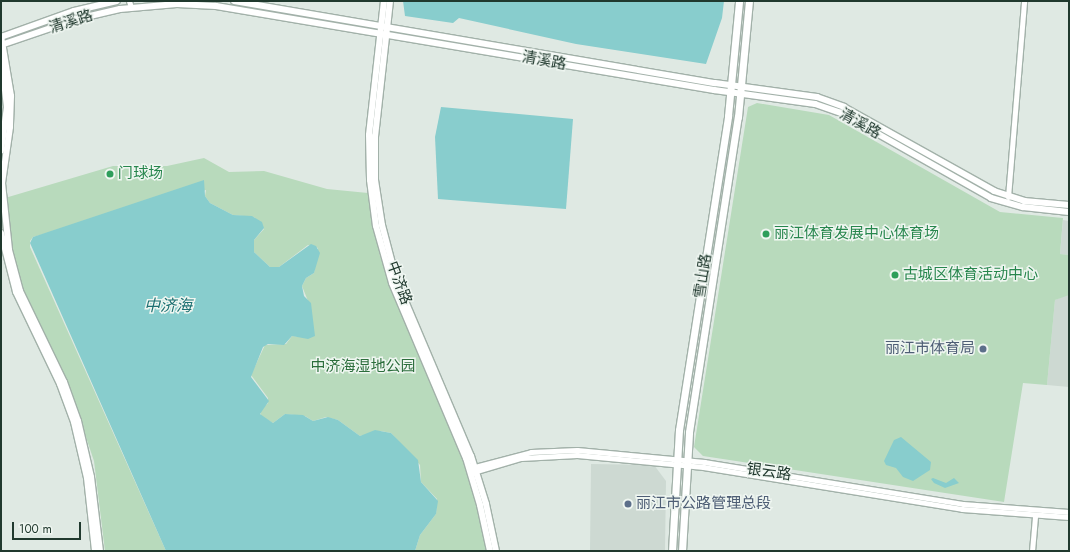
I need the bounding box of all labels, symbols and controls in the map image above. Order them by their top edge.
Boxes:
street label: 清溪路 [47,6,95,38]
street label: 清溪路 [520,48,568,74]
street label: 清溪路 [836,105,884,143]
place label: 门球场 [118,165,163,183]
marker: 门球场 [105,169,115,179]
place label: 丽江体育发展中心体育场 [774,225,939,243]
marker: 丽江体育发展中心体育场 [761,229,771,239]
street label: 雪山路 [691,252,715,300]
street label: 中济路 [383,259,415,307]
place label: 古城区体育活动中心 [903,266,1038,284]
marker: 古城区体育活动中心 [890,270,900,280]
water label: 中济海 [144,296,192,316]
place label: 丽江市体育局 [885,340,975,358]
marker: 丽江市体育局 [978,344,988,354]
park label: 中济海湿地公园 [311,358,415,376]
street label: 银云路 [745,460,793,484]
place label: 丽江市公路管理总段 [636,495,771,513]
marker: 丽江市公路管理总段 [623,499,633,509]
scale bar [14,514,83,540]
text: 100 m [19,520,52,538]

